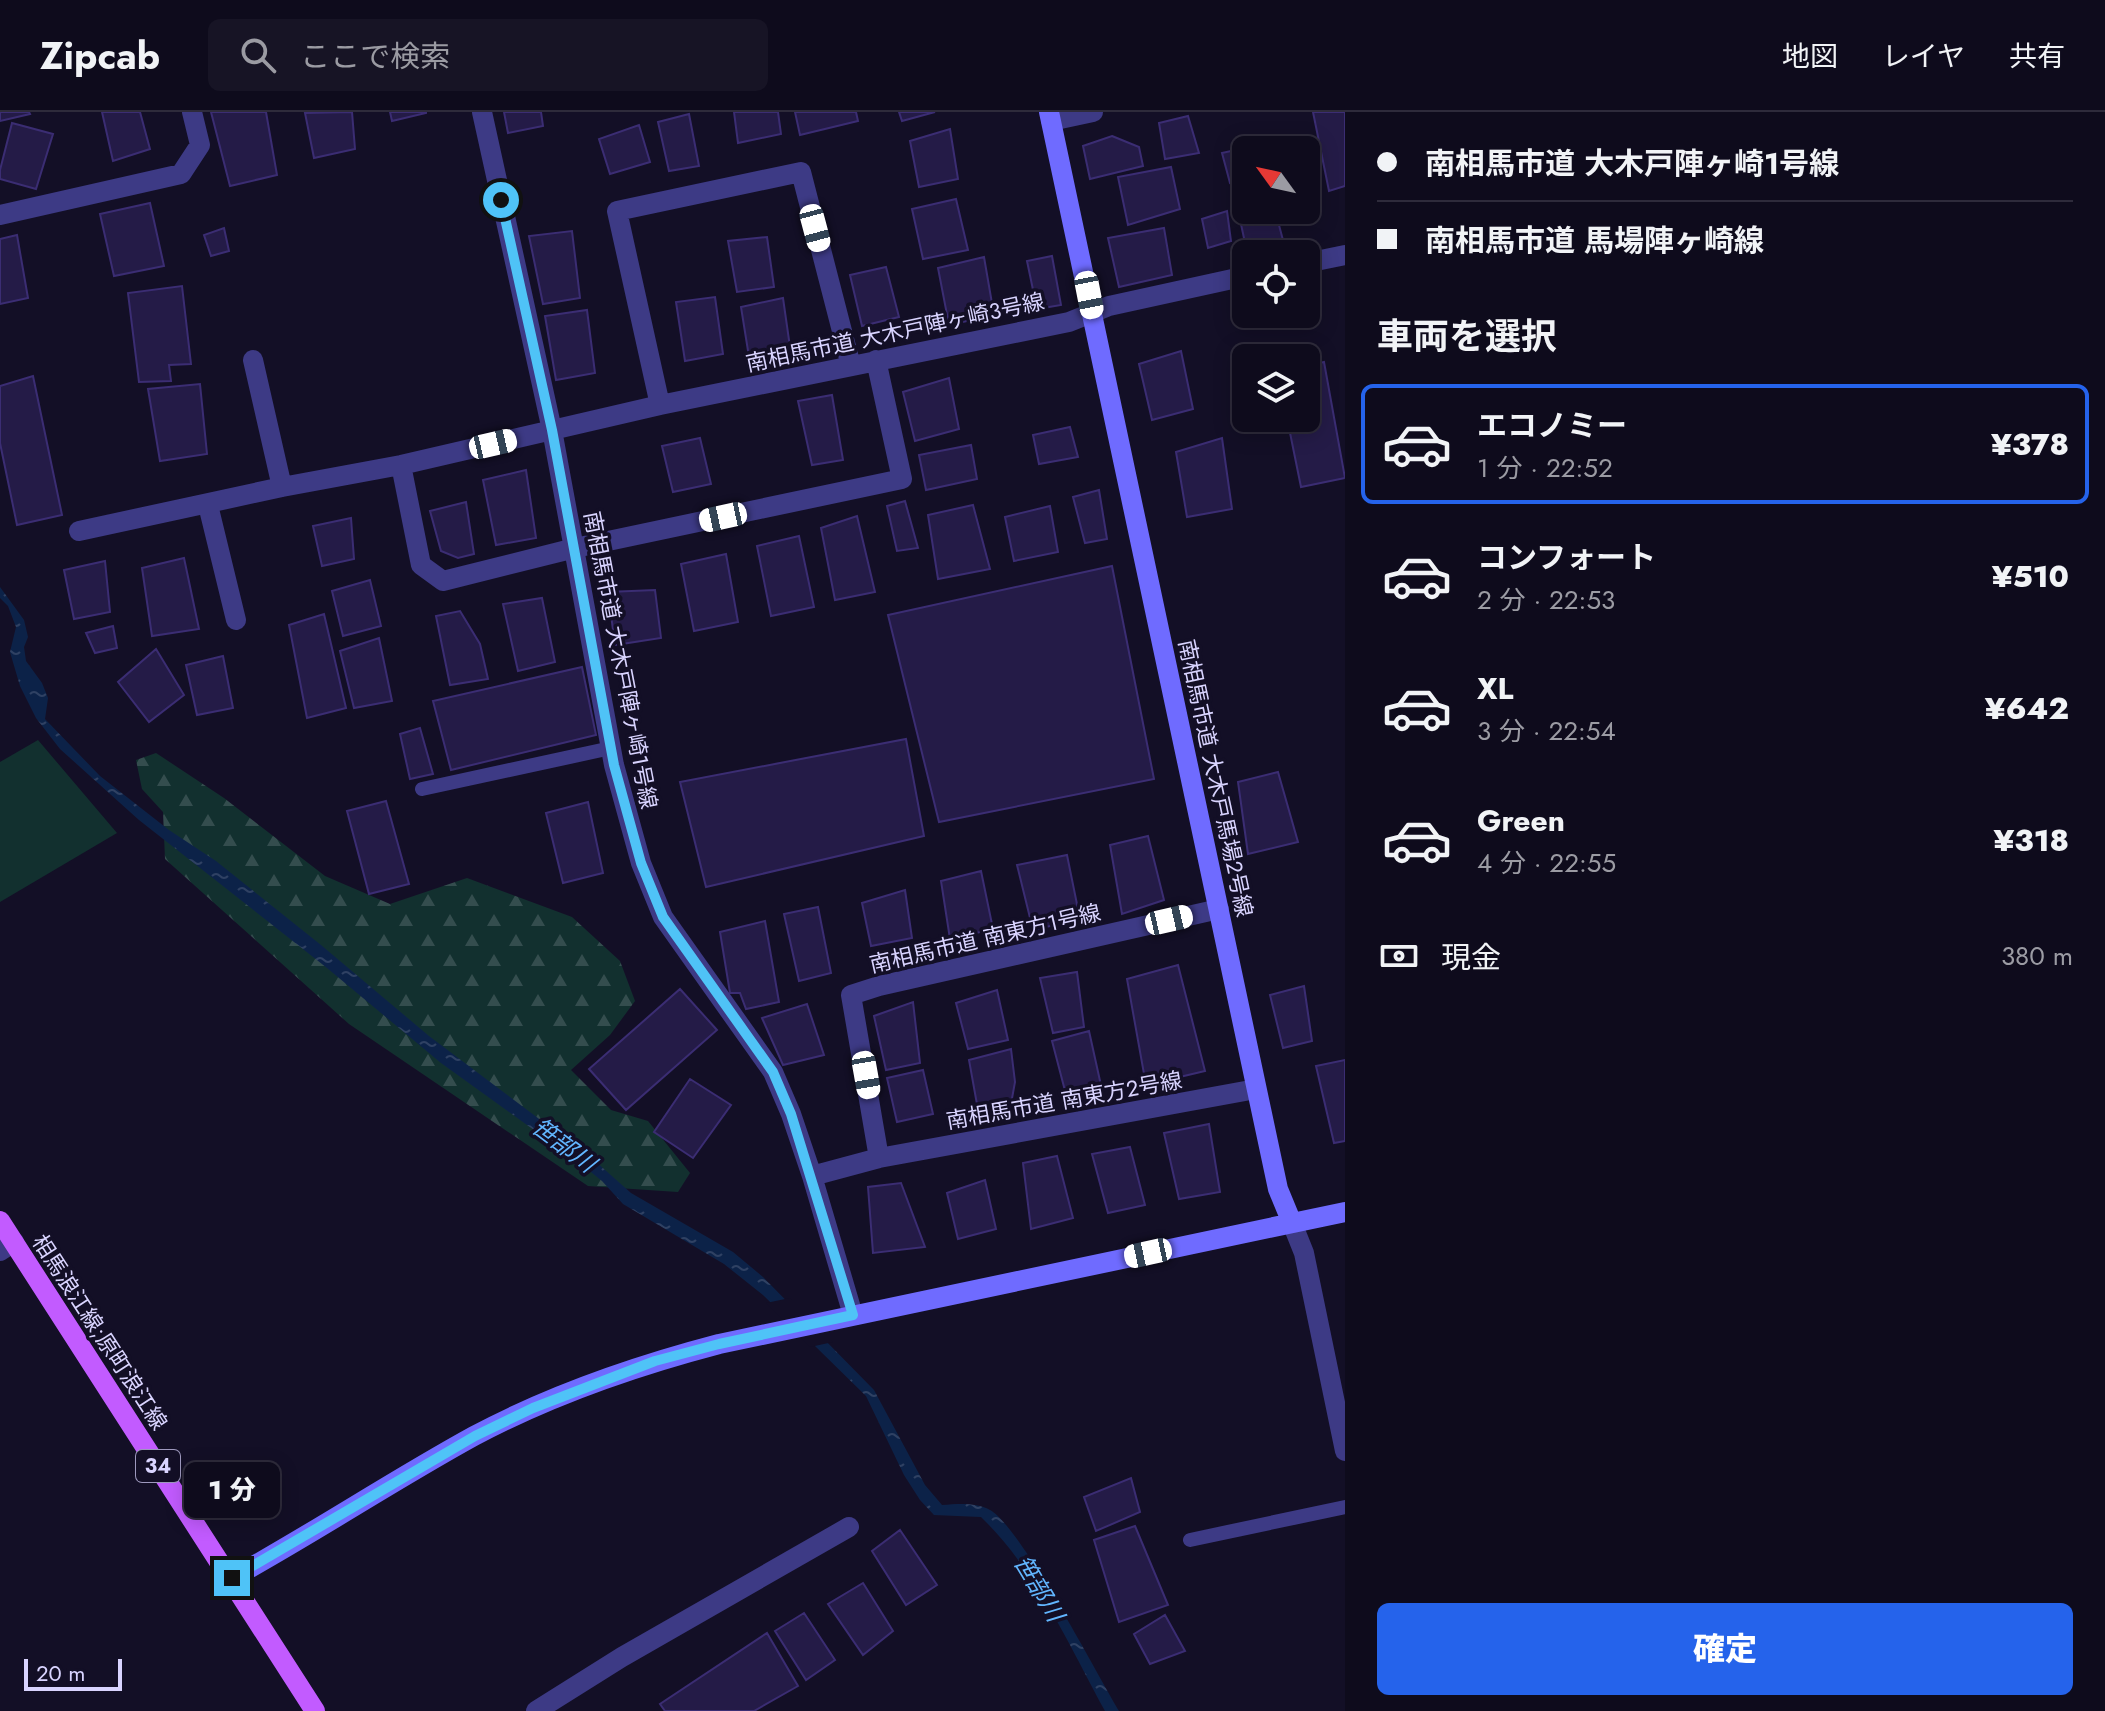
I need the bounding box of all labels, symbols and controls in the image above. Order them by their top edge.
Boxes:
search box [208,19,768,91]
text: Zipcab [40,28,160,83]
icon: search [236,33,280,77]
text: ここで検索 [300,35,450,78]
text: 地図 [1782,36,1838,77]
text: レイヤ [1882,36,1965,77]
text: 共有 [2009,36,2065,77]
north arrow [1232,136,1320,224]
map controls [1232,136,1320,432]
text: 南相馬市道 大木戸陣ヶ崎1号線 [1425,142,1839,185]
route start [483,182,519,218]
car [797,202,833,254]
text: 南相馬市道 馬場陣ヶ崎線 [1425,219,1764,262]
button: locate [1232,240,1320,328]
car [1073,269,1105,321]
street label: 南相馬市道 大木戸陣ヶ崎3号線 [743,285,1047,379]
text: 車両を選択 [1377,310,1557,362]
button: layers [1232,344,1320,432]
text: エコノミー [1477,404,1627,447]
icon: car [1381,408,1453,480]
text: ¥378 [1991,423,2069,466]
car [467,427,519,461]
text: 1 分 · 22:52 [1477,449,1613,487]
car [697,500,749,534]
street label: 南相馬市道 大木戸陣ヶ崎1号線 [576,508,666,812]
text: コンフォート [1477,536,1656,579]
icon: car [1381,540,1453,612]
text: ¥510 [1992,555,2069,598]
text: 2 分 · 22:53 [1477,581,1615,619]
street label: 南相馬市道 大木戸馬場2号線 [1171,636,1261,920]
text: XL [1477,667,1513,710]
icon: car [1381,672,1453,744]
text: ¥642 [1985,687,2069,730]
text: 3 分 · 22:54 [1477,712,1616,750]
text: Green [1477,799,1565,842]
icon: car [1381,804,1453,876]
text: ¥318 [1994,819,2069,862]
text: 4 分 · 22:55 [1477,844,1616,882]
street label: 南相馬市道 南東方1号線 [866,896,1104,980]
car [1143,903,1195,937]
icon: cash [1377,934,1421,978]
text: 現金 [1441,936,1501,979]
text: 380 m [2001,937,2073,975]
car [850,1049,882,1101]
street label: 南相馬市道 南東方2号線 [943,1063,1185,1137]
water label: 笹部川 [525,1109,606,1182]
street label: 相馬浪江線;原町浪江線 [25,1228,175,1436]
car [1122,1236,1174,1270]
road number: 34 [136,1450,180,1482]
callout: 1 分 [184,1462,280,1518]
text: 1 分 [208,1471,256,1509]
water label: 笹部川 [1005,1548,1074,1630]
route end [214,1560,250,1596]
button: 確定 [1377,1603,2073,1695]
scale bar [24,1655,122,1691]
text: 20 m [36,1657,85,1689]

